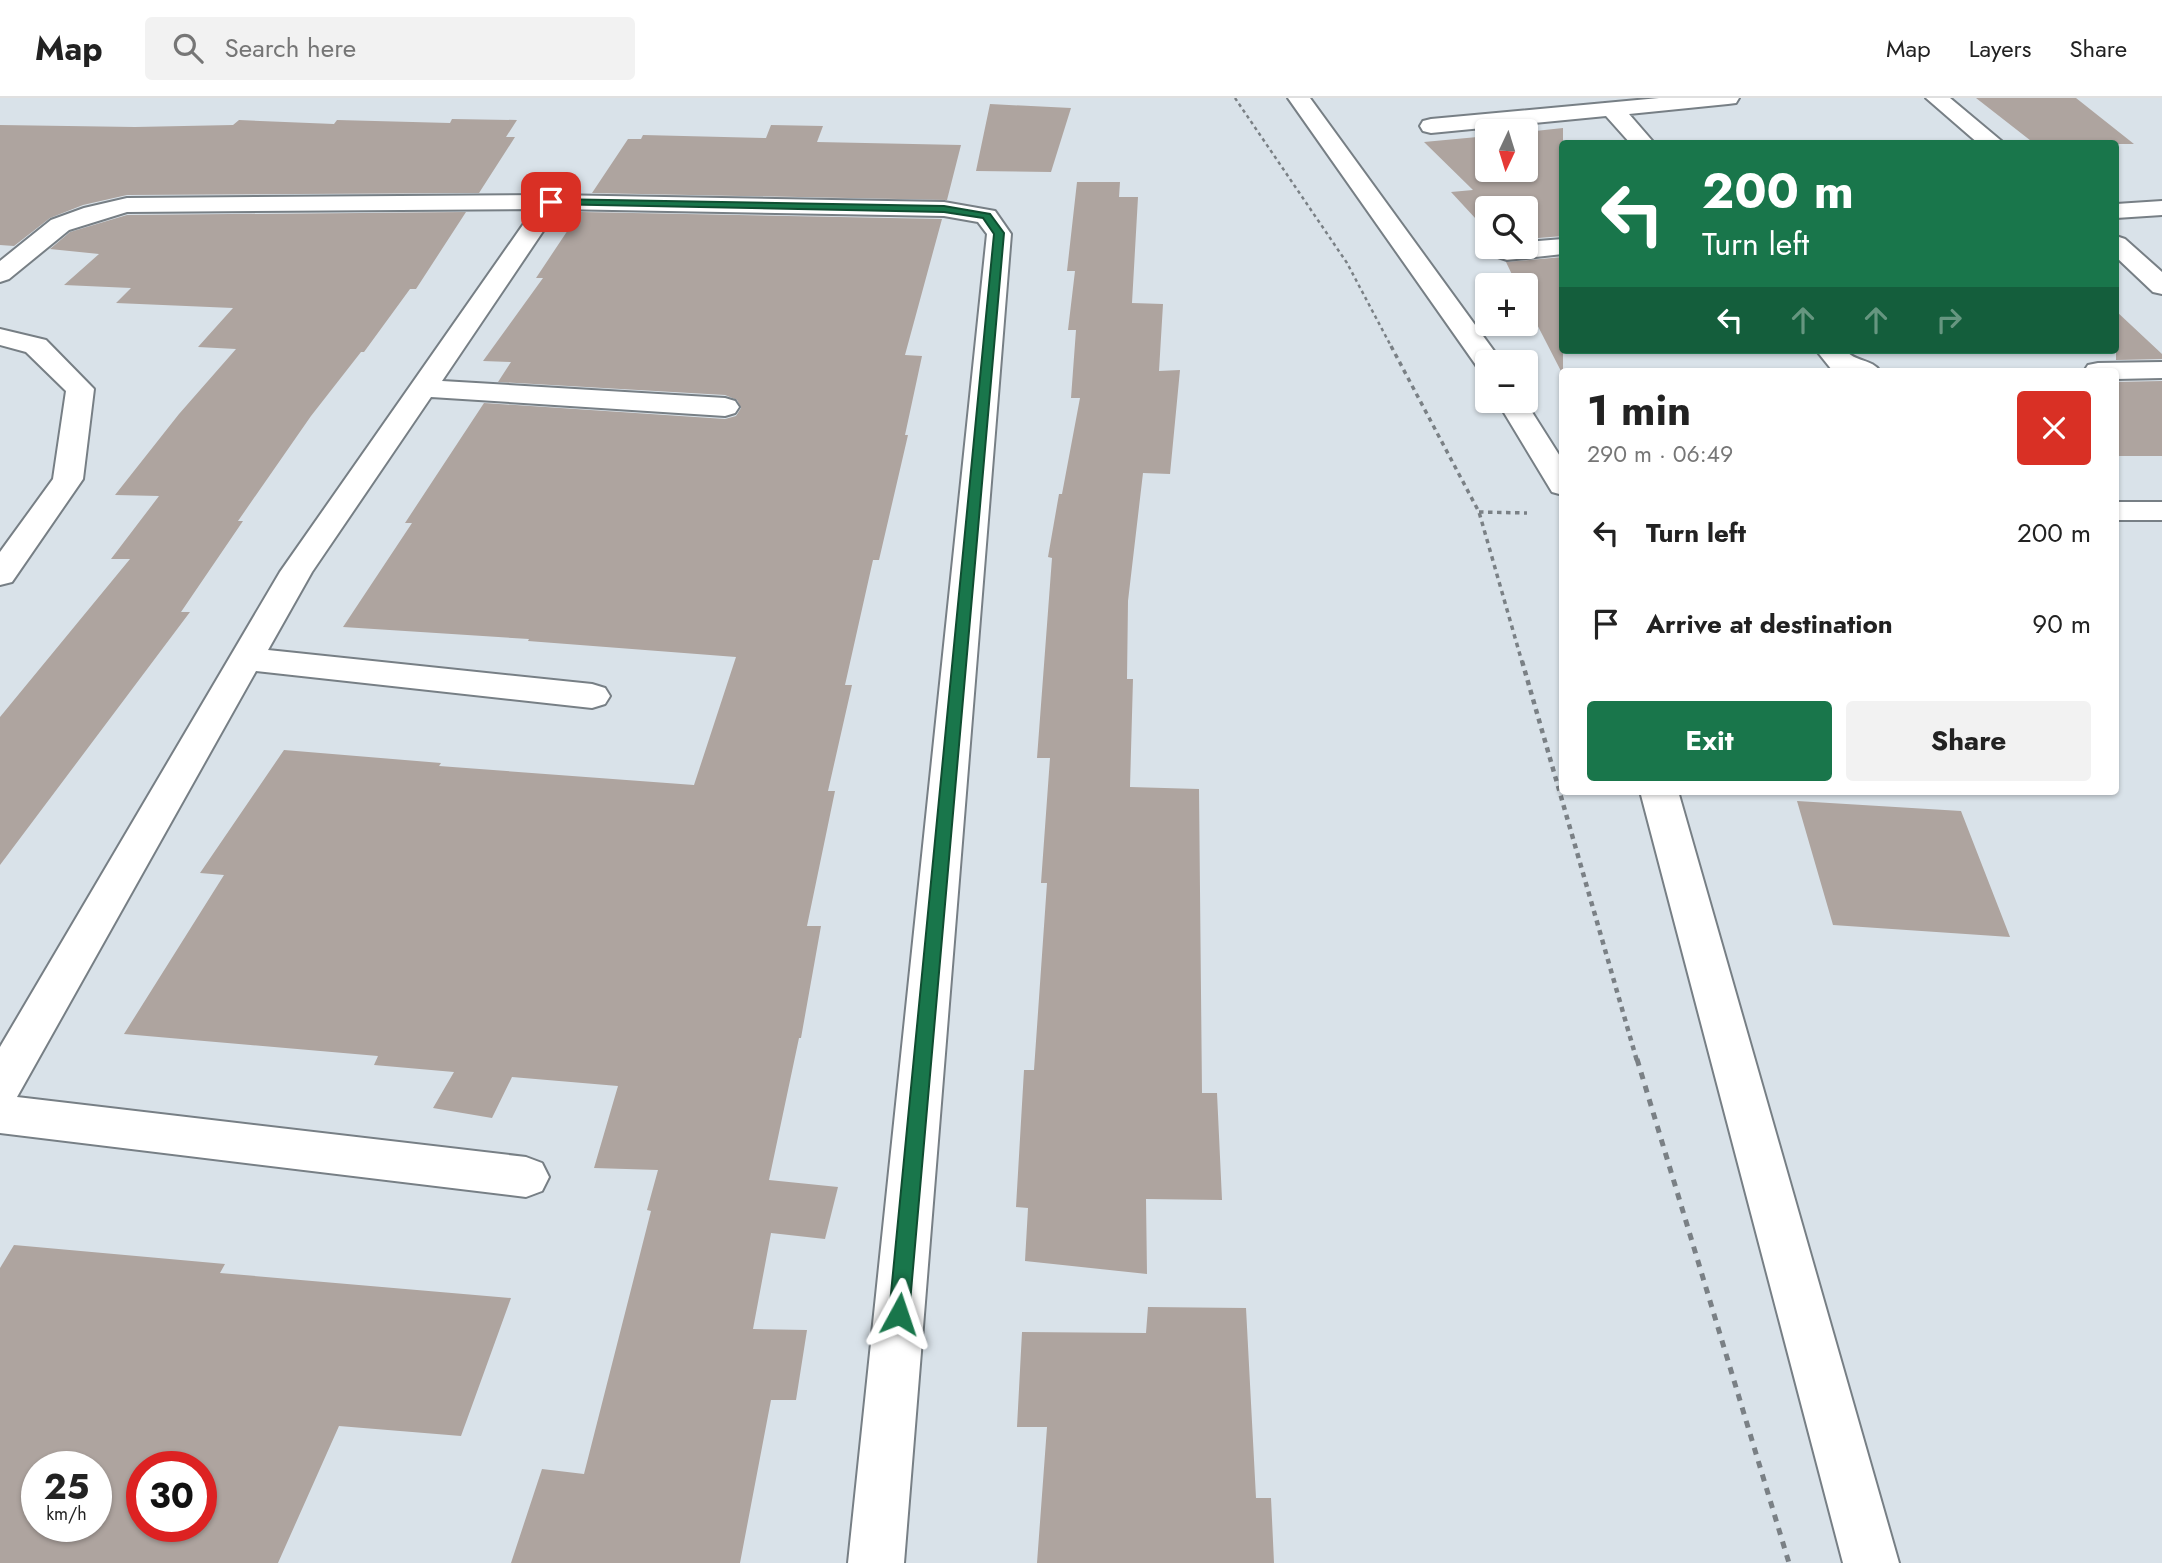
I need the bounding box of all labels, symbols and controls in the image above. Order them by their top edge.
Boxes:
search box [145,17,635,80]
text: Map [35,25,103,72]
icon: search [169,29,207,67]
text: Search here [225,29,356,67]
text: Map [1886,31,1931,66]
text: Layers [1969,31,2031,66]
text: Share [2069,31,2127,66]
north arrow [1475,119,1538,182]
map controls [1475,119,1538,413]
text: 200 m [1702,156,1854,226]
icon: left [1587,168,1678,259]
pin [521,172,581,232]
icon: arrive [532,183,570,221]
button: search [1475,196,1538,259]
text: Turn left [1702,221,1809,267]
button: + [1475,273,1538,336]
icon: left [1711,301,1749,339]
icon: ahead [1784,301,1822,339]
icon: ahead [1857,301,1895,339]
icon: right [1930,301,1968,339]
button: − [1475,350,1538,413]
text: 1 min [1587,380,1691,441]
button: close [2017,391,2091,465]
text: 290 m · 06:49 [1587,437,1733,471]
icon: left [1587,514,1625,552]
text: Turn left [1646,514,1746,552]
text: 200 m [2017,514,2091,552]
icon: arrive [1587,605,1625,643]
text: Arrive at destination [1646,605,1893,643]
text: 90 m [2032,605,2091,643]
button: Exit [1587,701,1832,781]
button: Share [1846,701,2091,781]
position arrow [862,1277,936,1351]
speed limit sign: 30 [126,1451,217,1542]
text: 25 [44,1462,89,1512]
text: km/h [46,1501,87,1527]

